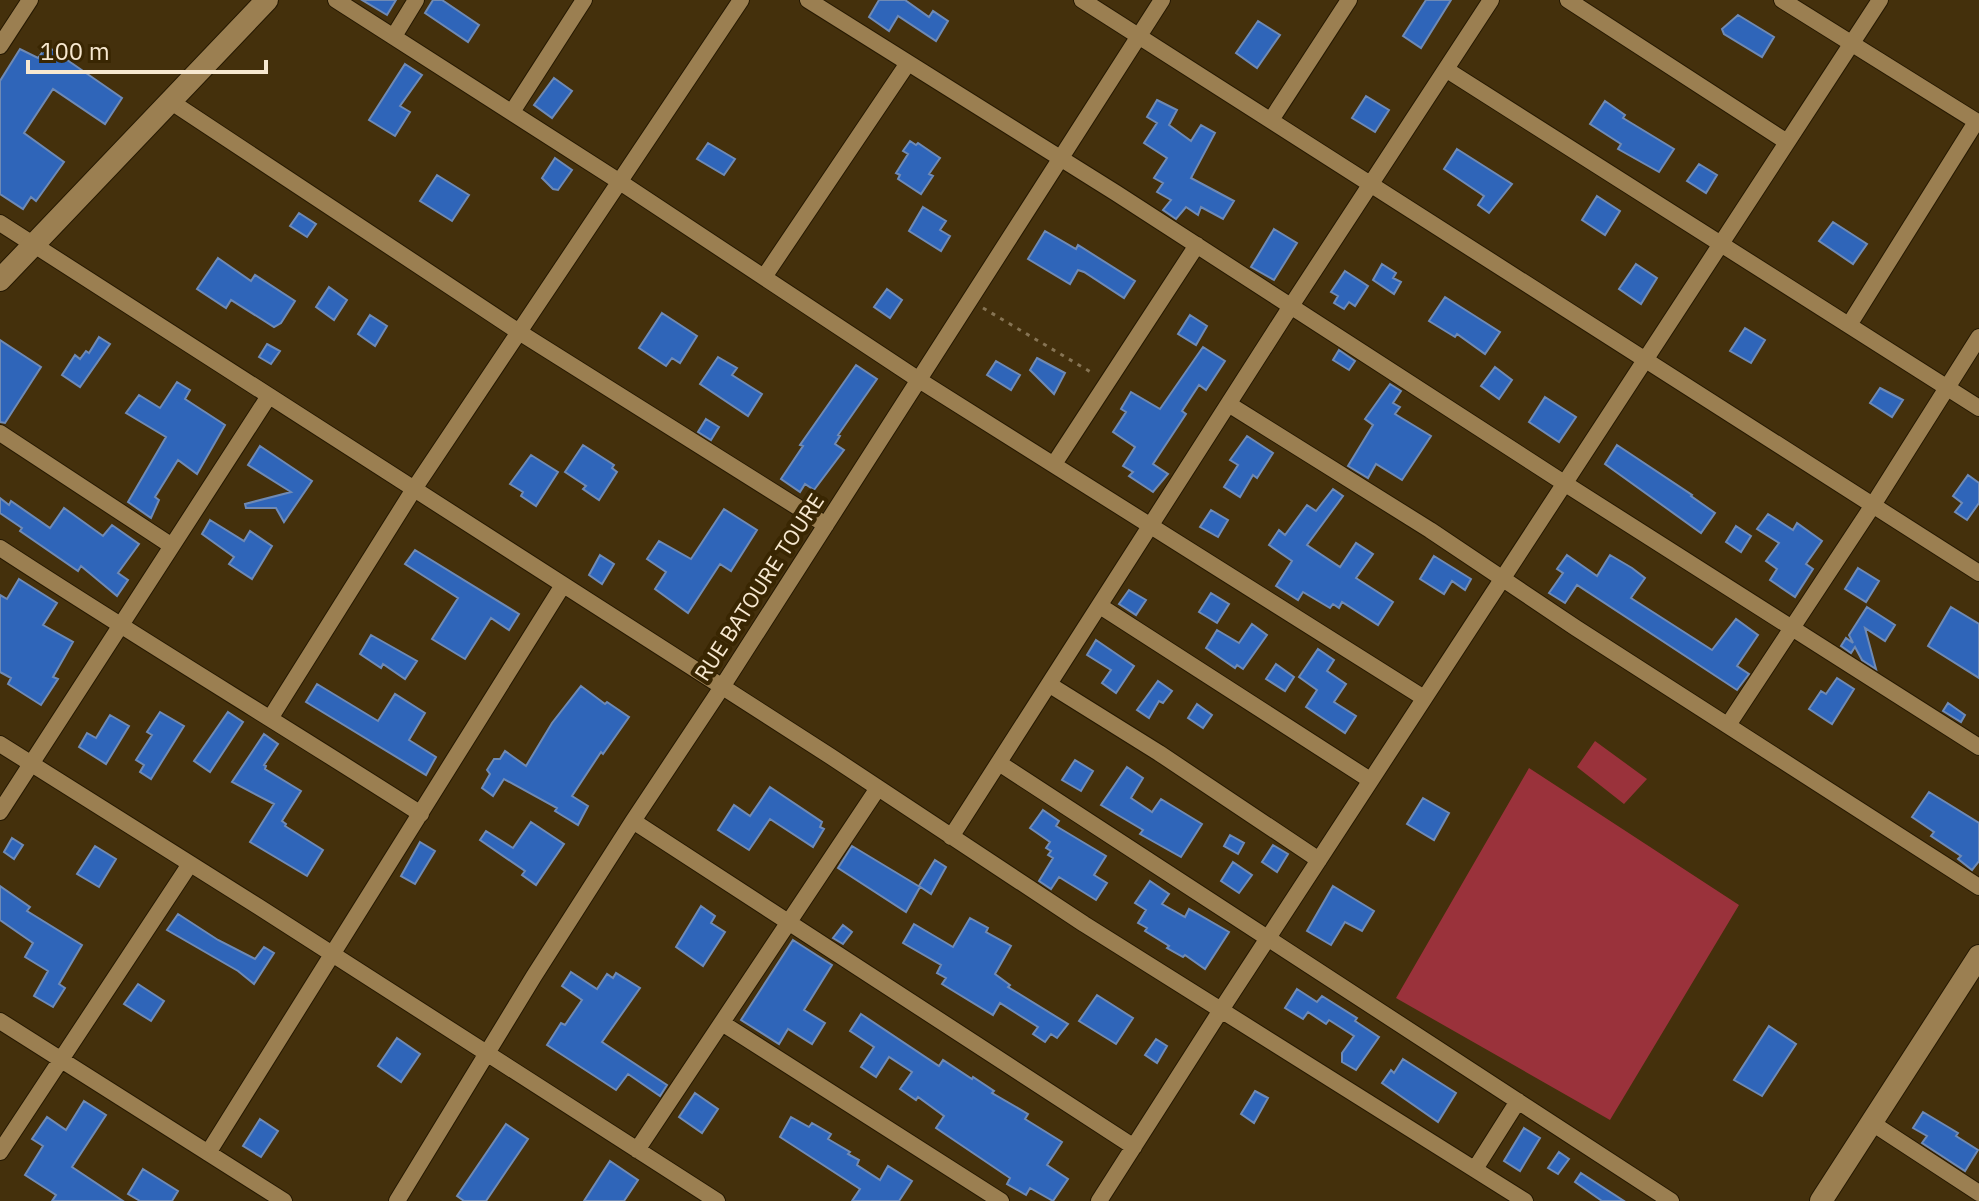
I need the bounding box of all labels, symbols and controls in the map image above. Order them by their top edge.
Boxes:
scale bar [28,24,266,74]
text: 100 m [40,35,110,67]
street label: RUE BATOURE TOURE [687,487,830,686]

